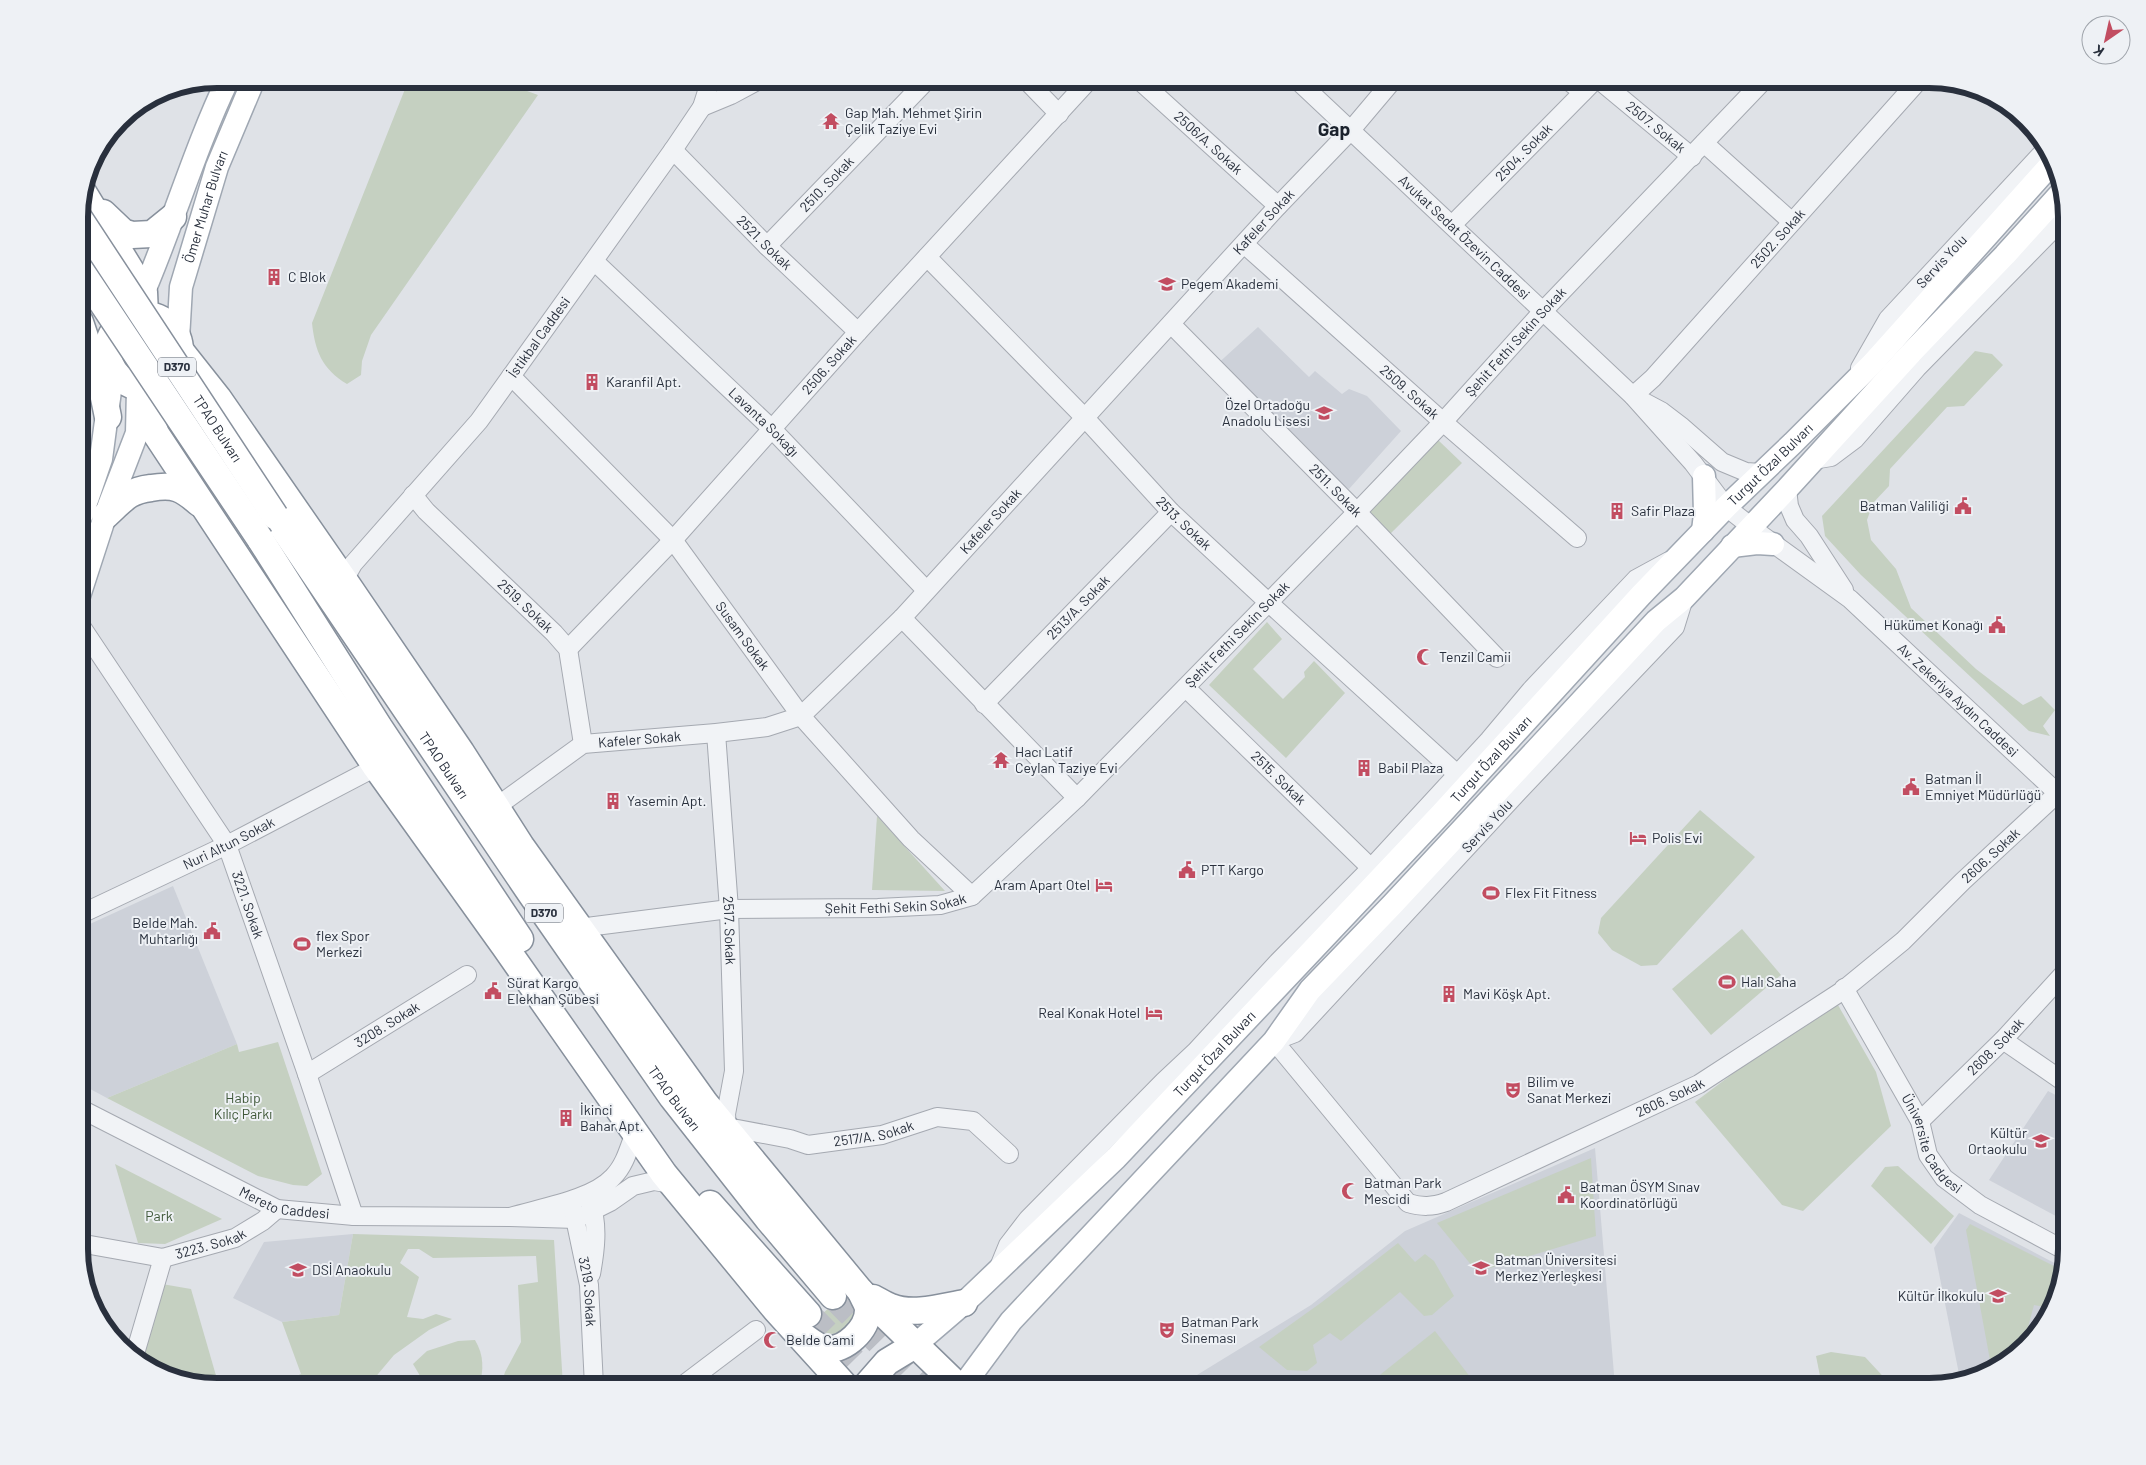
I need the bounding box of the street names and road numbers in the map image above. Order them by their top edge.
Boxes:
street label: 2507. Sokak [1623,97,1689,156]
street label: 2506/A. Sokak [1171,107,1246,178]
street label: 2504. Sokak [1491,120,1555,184]
street label: Ömer Muhar Bulvarı [180,148,231,265]
street label: 2510. Sokak [796,152,857,215]
street label: Avukat Sedat Özevin Caddesi [1395,171,1534,303]
street label: Kafeler Sokak [1229,185,1298,258]
street label: 2502. Sokak [1746,205,1808,271]
street label: 2521. Sokak [734,211,796,273]
street label: Servis Yolu [1912,231,1970,291]
street label: Şehit Fethi Sekin Sokak [1461,283,1569,400]
street label: İstikbal Caddesi [504,293,573,381]
street label: 2506. Sokak [798,331,859,397]
road number: D370 [158,358,196,377]
street label: 2509. Sokak [1377,361,1443,422]
street label: Lavanta Sokağı [725,384,803,460]
street label: TPAO Bulvarı [190,391,246,465]
street label: Turgut Özal Bulvarı [1724,419,1816,509]
street label: 2511. Sokak [1306,460,1366,520]
street label: Kafeler Sokak [956,484,1024,557]
street label: 2513. Sokak [1153,493,1215,553]
street label: 2513/A. Sokak [1043,571,1113,643]
street label: 2519. Sokak [495,575,557,636]
street label: Şehit Fethi Sekin Sokak [1181,577,1292,691]
street label: Susam Sokak [712,598,774,673]
street label: Av. Zekeriya Aydın Caddesi [1895,639,2022,760]
street label: Turgut Özal Bulvarı [1447,712,1535,806]
street label: Kafeler Sokak [597,727,681,751]
street label: TPAO Bulvarı [416,728,473,802]
street label: 2515. Sokak [1248,747,1310,808]
street label: Servis Yolu [1458,796,1515,856]
street label: Nuri Altun Sokak [180,813,277,873]
street label: 2606. Sokak [1958,824,2023,886]
street label: 3221. Sokak [229,868,268,941]
street label: Şehit Fethi Sekin Sokak [825,889,968,916]
street label: 2517. Sokak [720,895,740,965]
road number: D370 [525,904,563,922]
street label: 3208. Sokak [351,998,422,1051]
street label: Turgut Özal Bulvarı [1169,1007,1259,1100]
street label: 2608. Sokak [1963,1014,2027,1078]
street label: TPAO Bulvarı [645,1062,704,1134]
street label: 2606. Sokak [1633,1074,1707,1120]
street label: Üniversite Caddesi [1898,1091,1966,1197]
street label: 2517/A. Sokak [832,1116,916,1149]
street label: Mereto Caddesi [237,1182,330,1222]
street label: 3223. Sokak [173,1224,249,1262]
street label: 3219. Sokak [575,1255,600,1327]

